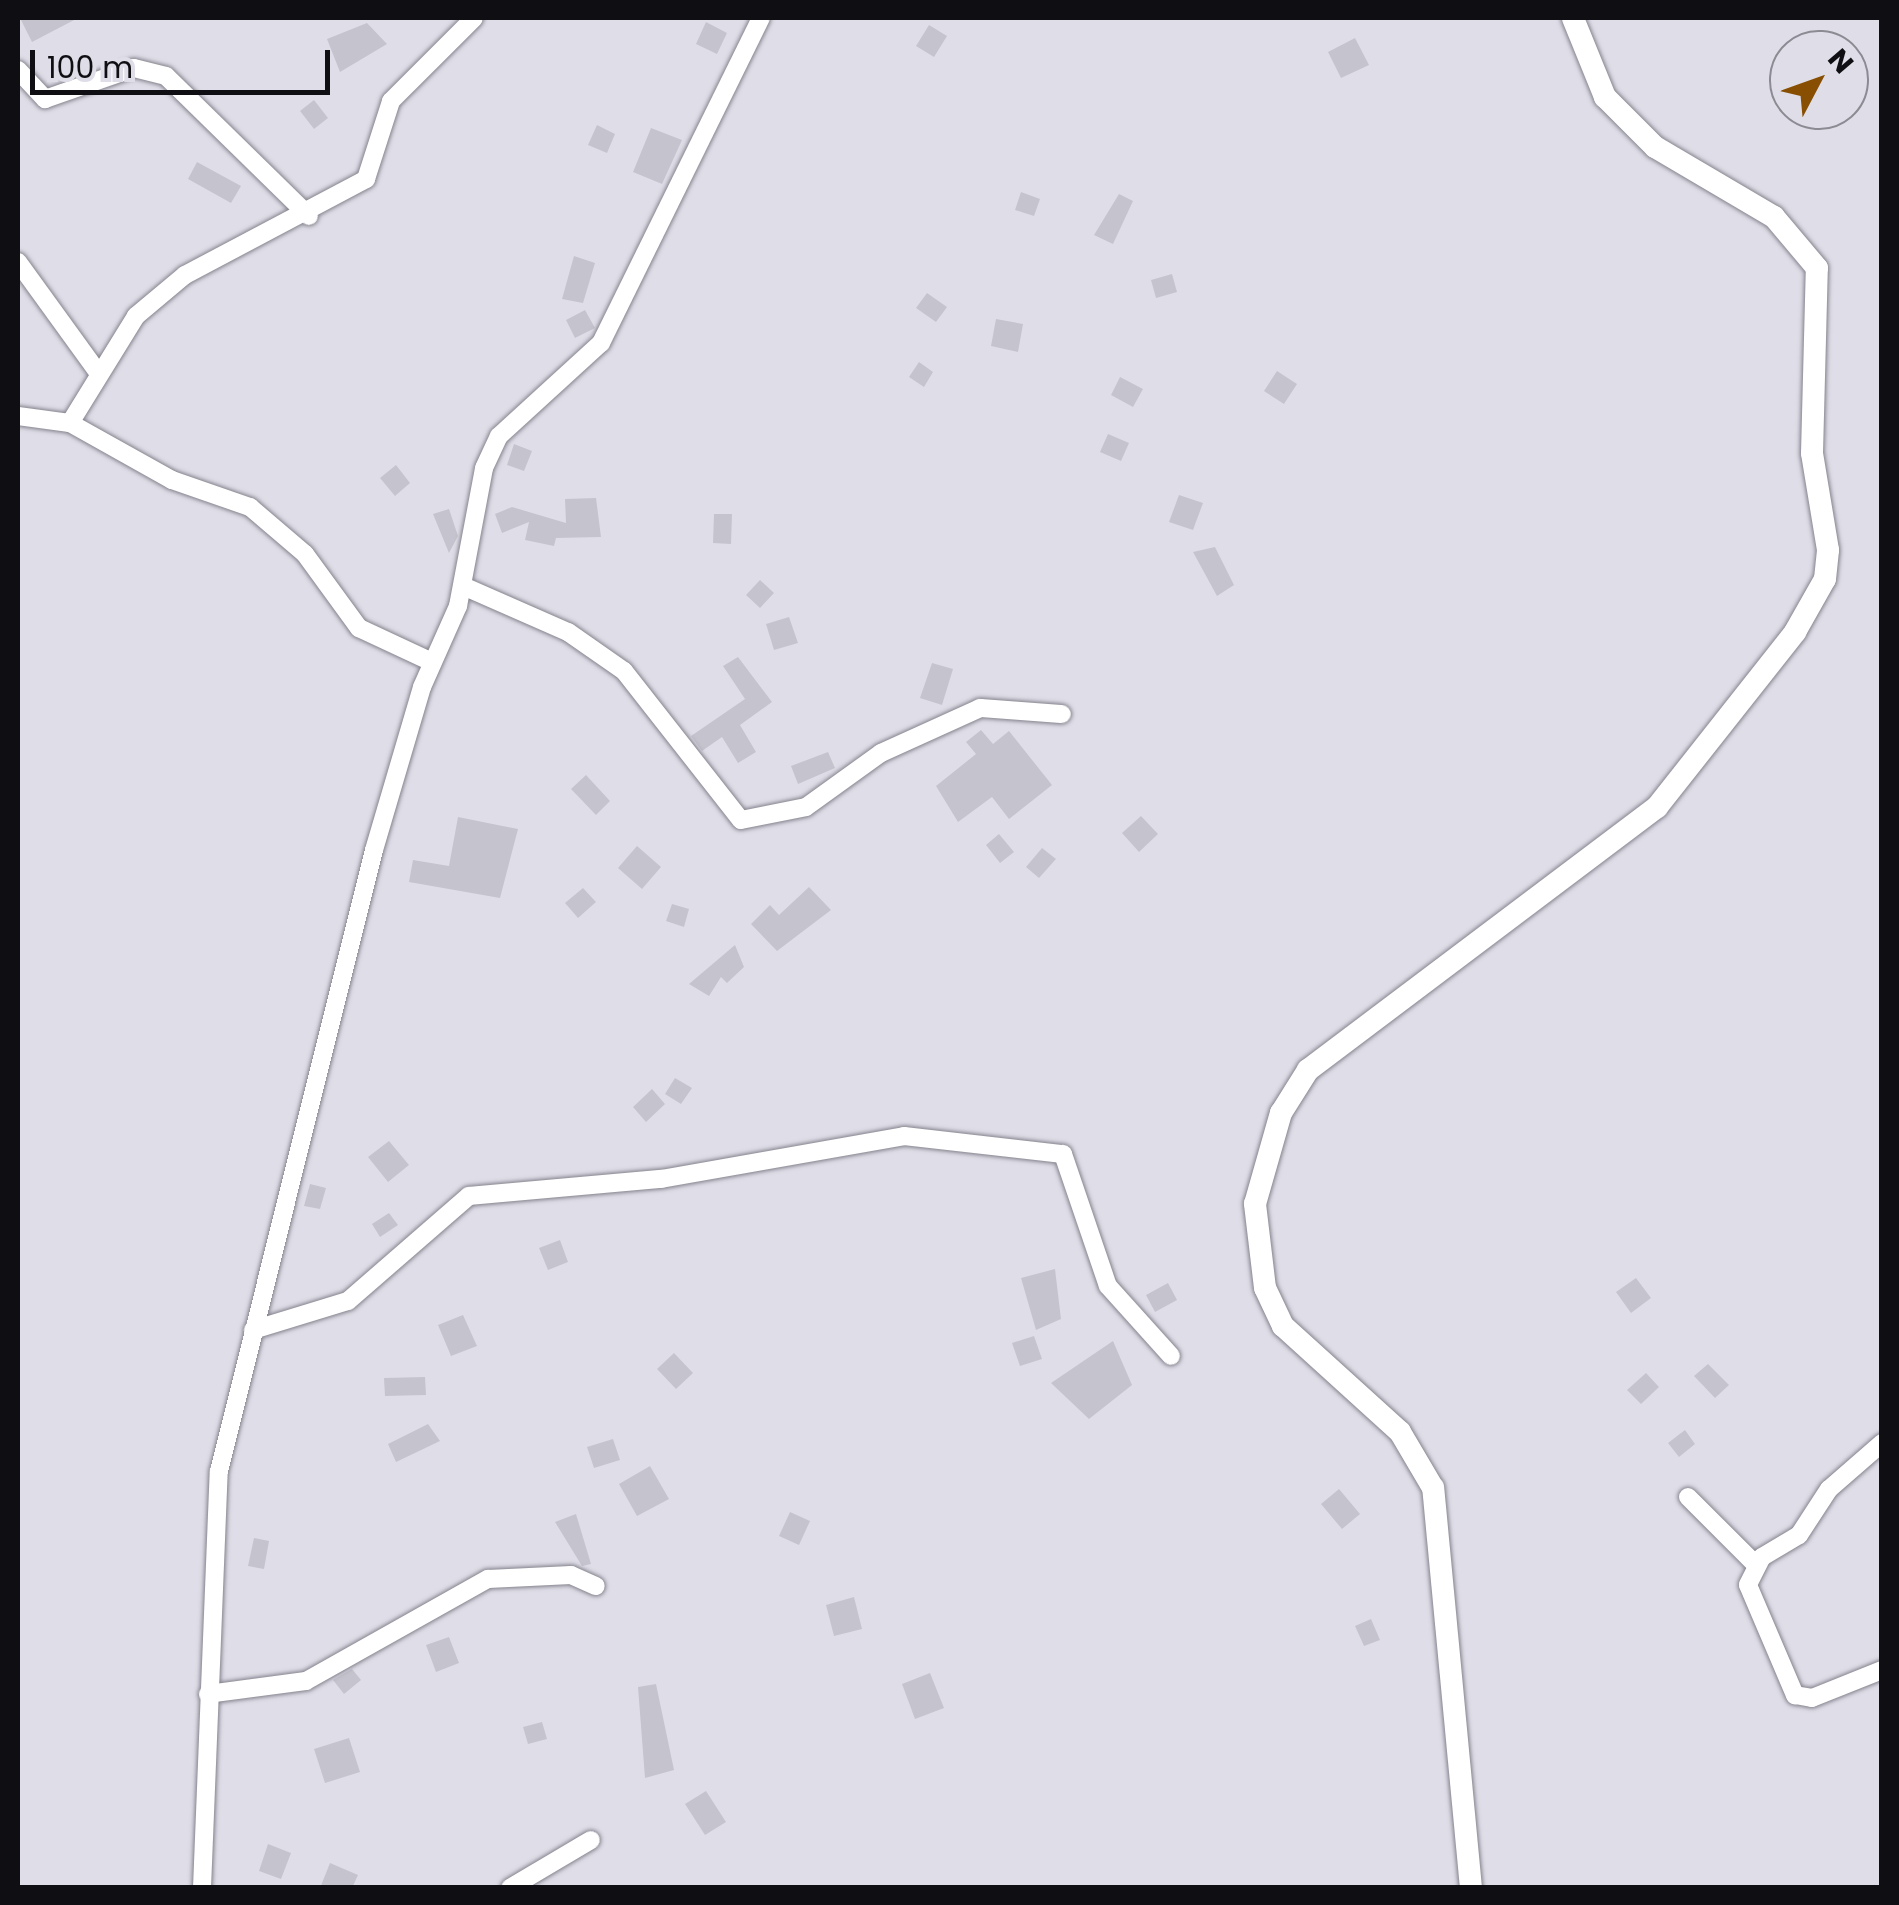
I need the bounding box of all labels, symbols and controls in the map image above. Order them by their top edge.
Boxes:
scale bar [35,30,335,92]
north arrow [1769,30,1869,130]
text: N [1819,41,1862,82]
text: 100 m [47,46,133,89]

